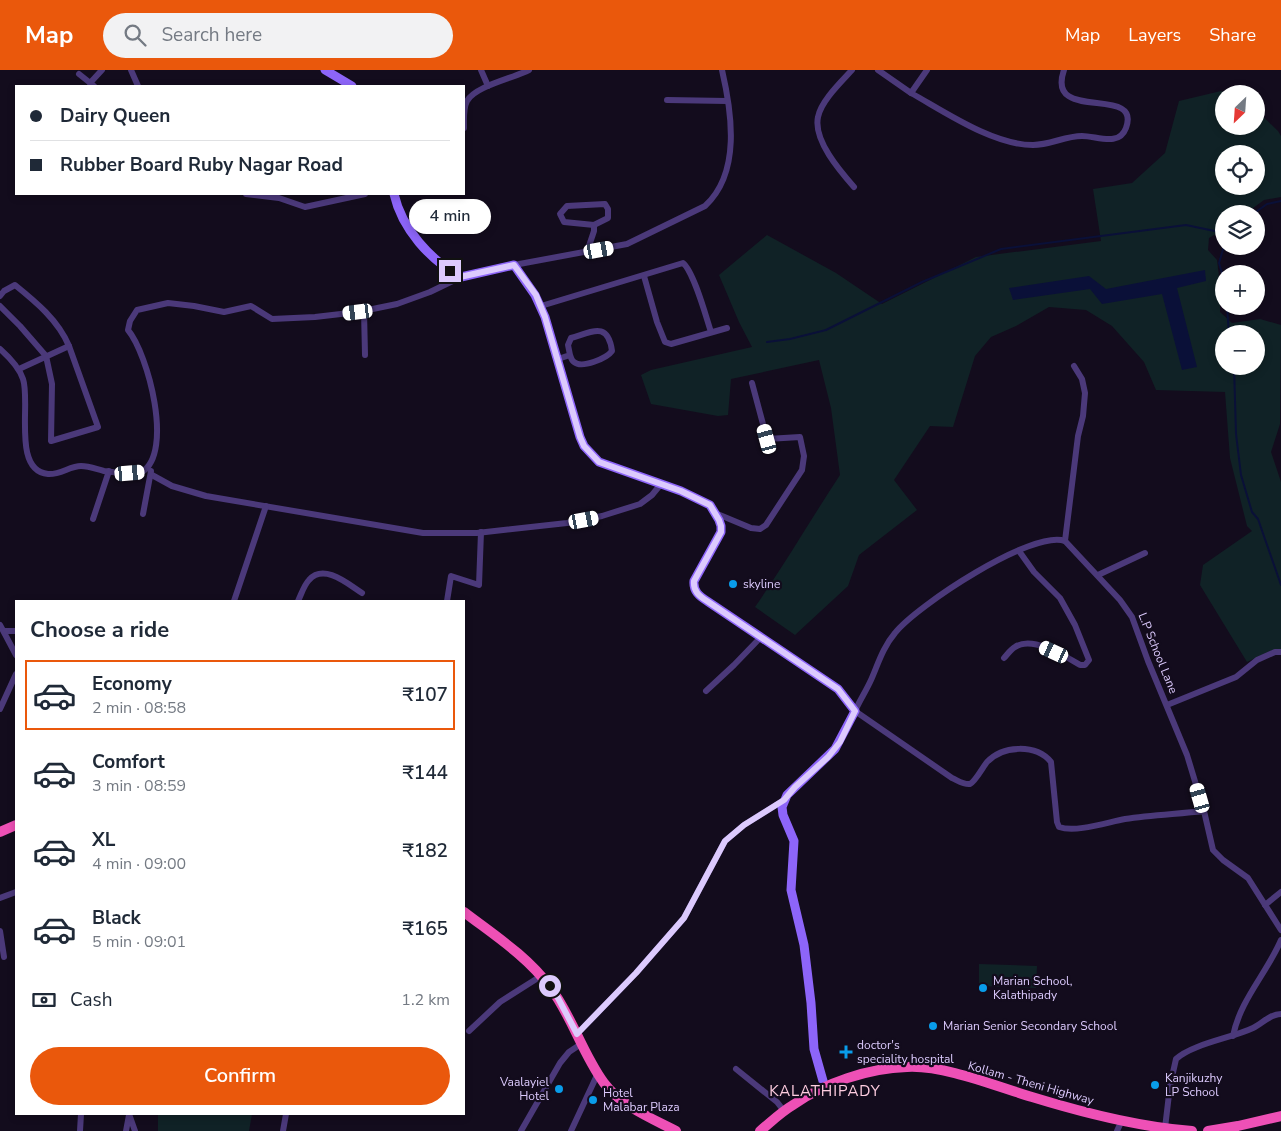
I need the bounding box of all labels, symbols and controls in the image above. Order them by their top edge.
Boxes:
search box [103,13,453,58]
text: Map [25,19,73,51]
icon: search [121,21,149,49]
text: Search here [161,22,262,48]
text: Map [1065,23,1100,47]
text: Layers [1128,23,1181,47]
text: Share [1209,23,1256,47]
north arrow [1215,85,1265,135]
map controls [1215,85,1265,375]
text: Dairy Queen [60,103,171,129]
button: locate [1215,145,1265,195]
text: Rubber Board Ruby Nagar Road [60,152,343,178]
callout: 4 min [409,198,491,234]
text: 4 min [430,205,470,227]
button: layers [1215,205,1265,255]
car [582,240,615,260]
route end [439,260,461,282]
button: + [1215,265,1265,315]
car [342,303,373,321]
button: − [1215,325,1265,375]
car [755,423,778,455]
car [114,464,145,482]
car [567,510,600,530]
place label: skyline [743,576,780,592]
marker: skyline [727,578,739,590]
street label: L.P School Lane [1134,610,1182,696]
text: Choose a ride [30,615,169,645]
car [1037,639,1070,665]
text: Economy [92,671,172,697]
icon: car [32,673,77,718]
text: ₹107 [402,682,448,708]
text: 2 min · 08:58 [92,697,186,719]
text: Comfort [92,749,165,775]
icon: car [32,751,77,796]
text: ₹144 [402,760,448,786]
text: 3 min · 08:59 [92,775,186,797]
car [1188,782,1211,814]
text: XL [92,827,115,853]
icon: car [32,829,77,874]
text: ₹182 [402,838,448,864]
text: 4 min · 09:00 [92,853,186,875]
text: Black [92,905,141,931]
icon: car [32,907,77,952]
text: ₹165 [402,916,448,942]
text: 5 min · 09:01 [92,931,186,953]
place label: Marian School, Kalathipady [993,973,1072,1003]
route start [539,975,561,997]
marker: Marian School, Kalathipady [977,982,989,994]
icon: cash [30,986,58,1014]
text: Cash [70,987,112,1013]
text: 1.2 km [401,989,450,1011]
place label: Marian Senior Secondary School [943,1018,1117,1034]
marker: Marian Senior Secondary School [927,1020,939,1032]
place label: doctor's speciality hospital [857,1037,954,1067]
marker: doctor's speciality hospital [839,1045,853,1059]
button: Confirm [30,1047,450,1105]
street label: Kollam - Theni Highway [966,1057,1097,1109]
place label: Kanjikuzhy LP School [1165,1070,1223,1100]
place label: Vaalayiel Hotel [499,1074,549,1104]
marker: Kanjikuzhy LP School [1149,1079,1161,1091]
district label: KALATHIPADY [769,1081,881,1101]
marker: Vaalayiel Hotel [553,1083,565,1095]
place label: Hotel Malabar Plaza [603,1085,680,1115]
marker: Hotel Malabar Plaza [587,1094,599,1106]

